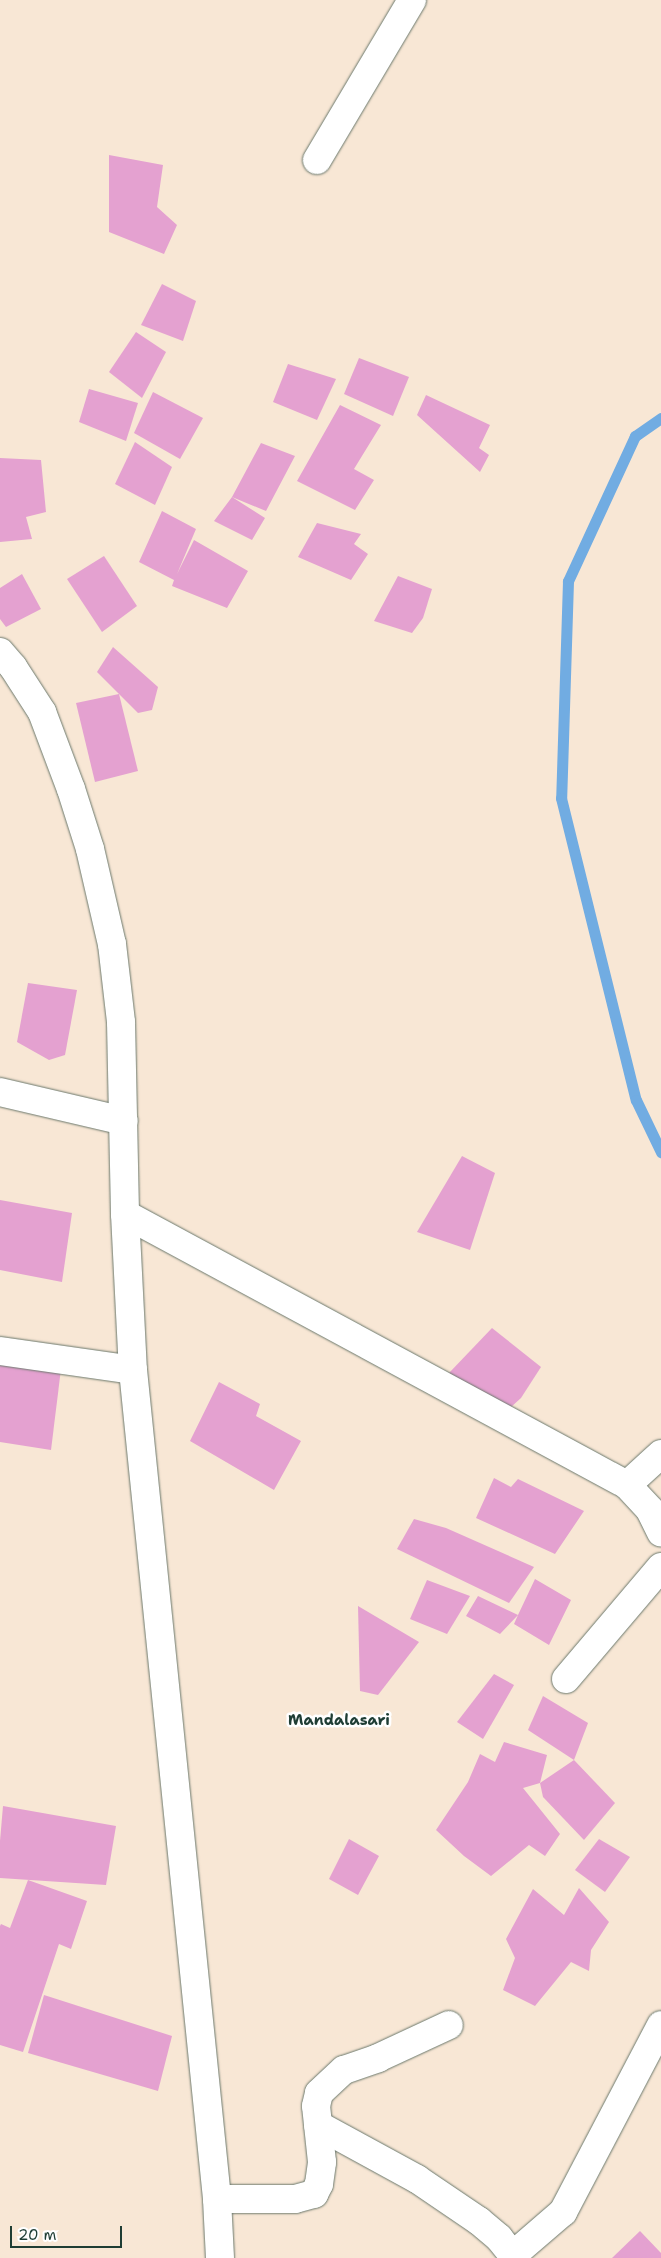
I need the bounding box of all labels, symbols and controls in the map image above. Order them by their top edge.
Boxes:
district label: Mandalasari [288,1712,390,1730]
scale bar [12,2216,125,2248]
text: 20 m [18,2225,57,2245]

